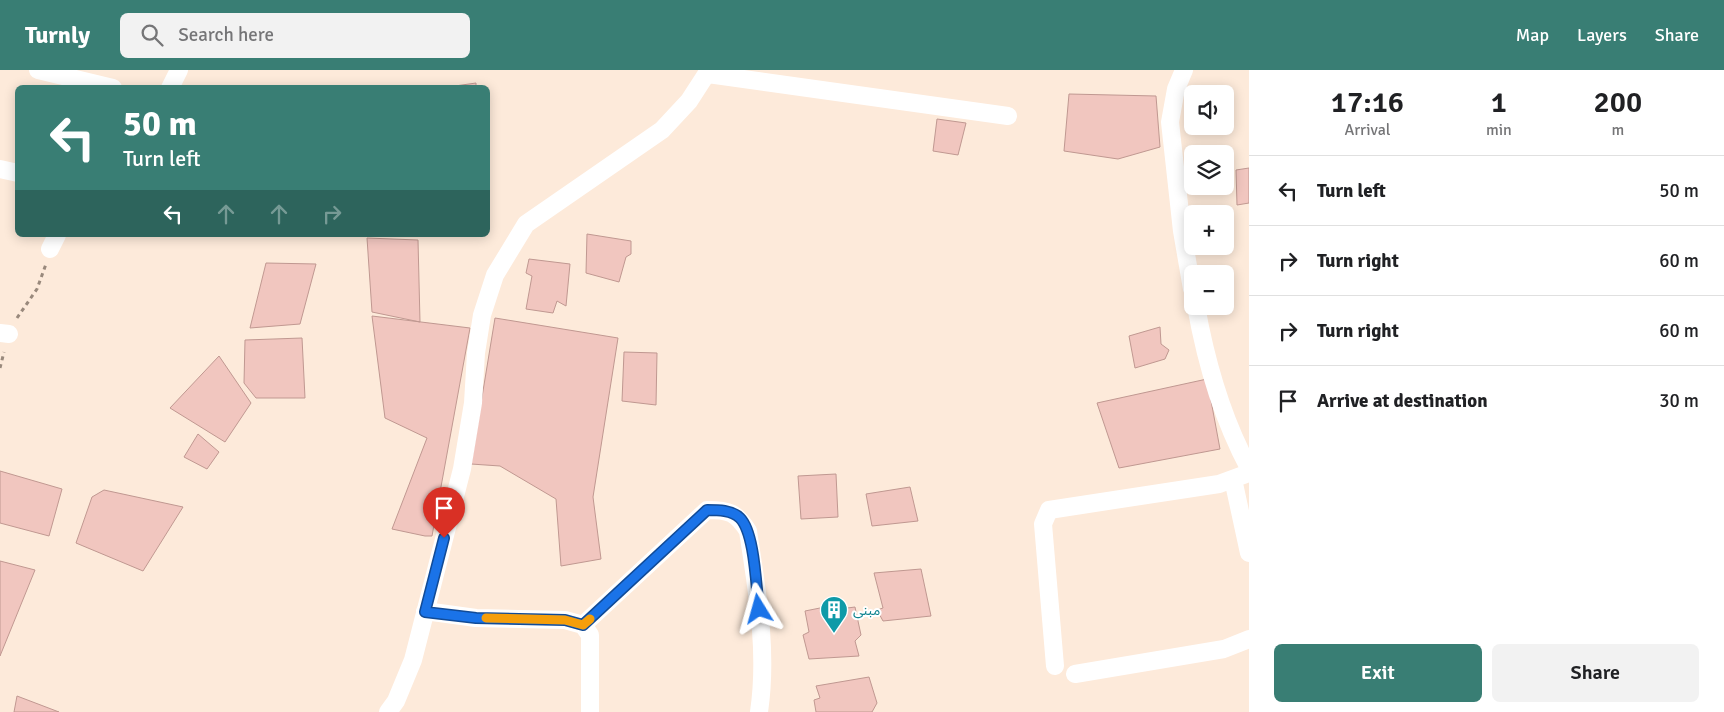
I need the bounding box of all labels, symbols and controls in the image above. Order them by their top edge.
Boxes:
search box [120,13,470,58]
text: Turnly [25,20,90,50]
icon: search [138,21,166,49]
text: Search here [178,23,274,47]
text: Map [1516,24,1549,46]
text: Layers [1577,24,1627,46]
text: Share [1655,24,1699,46]
text: 17:16 [1331,84,1404,121]
text: 1 [1491,84,1507,121]
text: 200 [1594,84,1642,121]
map controls [1184,85,1234,315]
button: sound [1184,85,1234,135]
text: 50 m [123,102,197,145]
icon: left [40,105,105,170]
text: Arrival [1344,120,1390,140]
text: min [1486,120,1512,140]
text: m [1611,120,1624,140]
text: Turn left [123,145,201,172]
button: layers [1184,145,1234,195]
icon: left [1274,177,1302,205]
text: Turn left [1317,179,1386,203]
text: 50 m [1659,179,1699,203]
icon: left [159,200,187,228]
icon: ahead [212,200,240,228]
icon: ahead [265,200,293,228]
icon: right [318,200,346,228]
button: + [1184,205,1234,255]
icon: right [1274,247,1302,275]
text: Turn right [1317,249,1399,273]
text: 60 m [1659,249,1699,273]
button: − [1184,265,1234,315]
icon: right [1274,317,1302,345]
text: Turn right [1317,319,1399,343]
text: 60 m [1659,319,1699,343]
icon: arrive [1274,387,1302,415]
text: Arrive at destination [1317,389,1488,413]
text: 30 m [1659,389,1699,413]
pin [423,487,465,538]
icon: arrive [430,494,458,522]
position arrow [732,582,784,634]
building icon: مبنى [819,595,849,634]
place label: مبنى [853,602,880,619]
button: Exit [1274,644,1482,702]
button: Share [1492,644,1699,702]

